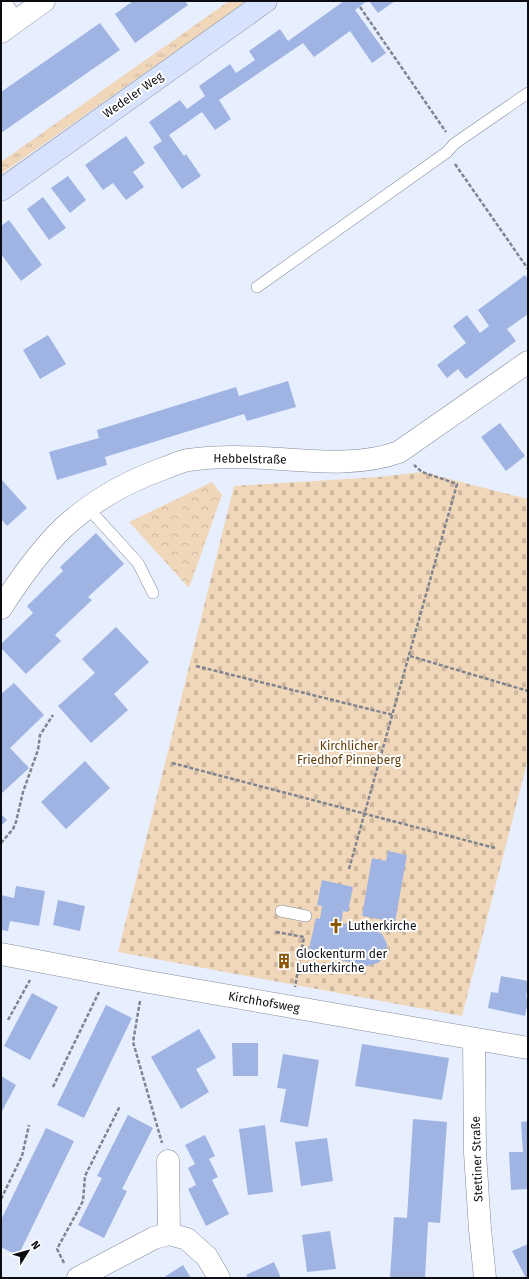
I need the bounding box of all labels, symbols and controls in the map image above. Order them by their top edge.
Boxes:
street label: Wedeler Weg [100,69,166,121]
street label: Hebbelstraße [213,451,287,467]
park label: Kirchlicher Friedhof Pinneberg [297,739,402,767]
church icon: Lutherkirche [327,917,345,935]
place label: Lutherkirche [348,919,416,933]
place label: Glockenturm der Lutherkirche [296,947,388,975]
building icon: Glockenturm der Lutherkirche [275,952,293,970]
street label: Kirchhofsweg [227,989,302,1015]
street label: Stettiner Straße [469,1116,485,1202]
north arrow [8,1231,48,1271]
text: N [28,1238,43,1252]

